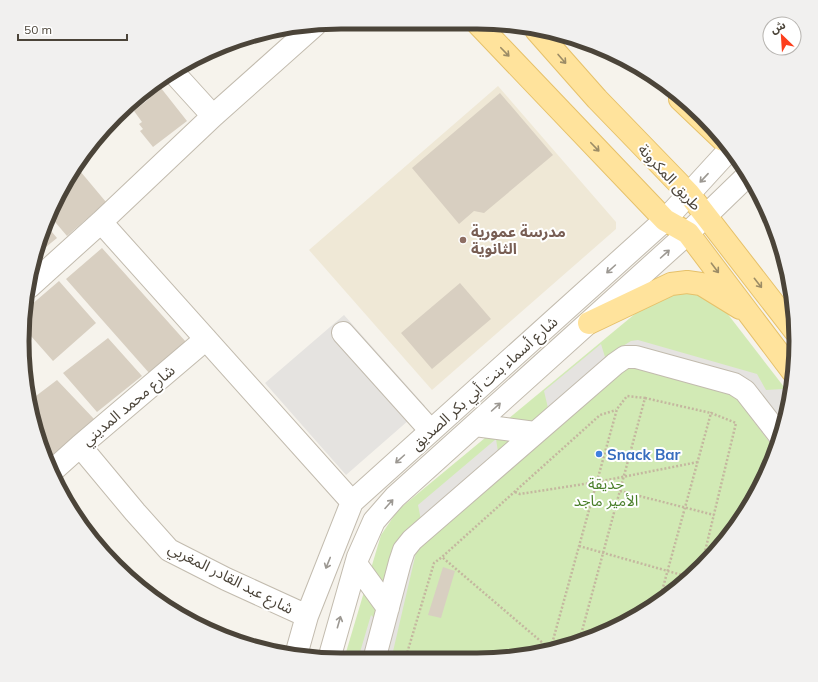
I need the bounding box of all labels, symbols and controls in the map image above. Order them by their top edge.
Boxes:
scale bar [18,16,127,42]
north arrow [762,16,802,56]
text: ش [768,17,788,36]
text: 50 m [24,22,52,37]
one-way arrow [500,47,510,57]
one-way arrow [557,54,566,64]
street label: طريق المكرونة [634,140,706,215]
one-way arrow [590,141,599,151]
one-way arrow [699,173,709,183]
place label: مدرسة عمورية الثانوية [471,222,566,258]
marker: مدرسة عمورية الثانوية [458,235,468,245]
one-way arrow [660,249,670,259]
one-way arrow [710,262,719,273]
one-way arrow [606,264,616,273]
one-way arrow [754,278,762,289]
street label: شارع أسماء بنت أبي بكر الصديق [407,312,564,456]
street label: شارع محمد المديني [77,360,181,452]
one-way arrow [491,402,501,412]
place label: Snack Bar [607,445,681,464]
marker: Snack Bar [594,449,604,459]
one-way arrow [395,454,405,464]
park label: حديقة الأمير ماجد [574,474,638,510]
one-way arrow [385,499,394,509]
street label: شارع عبد القادر المغربي [164,538,297,621]
one-way arrow [323,557,331,569]
one-way arrow [336,616,343,629]

